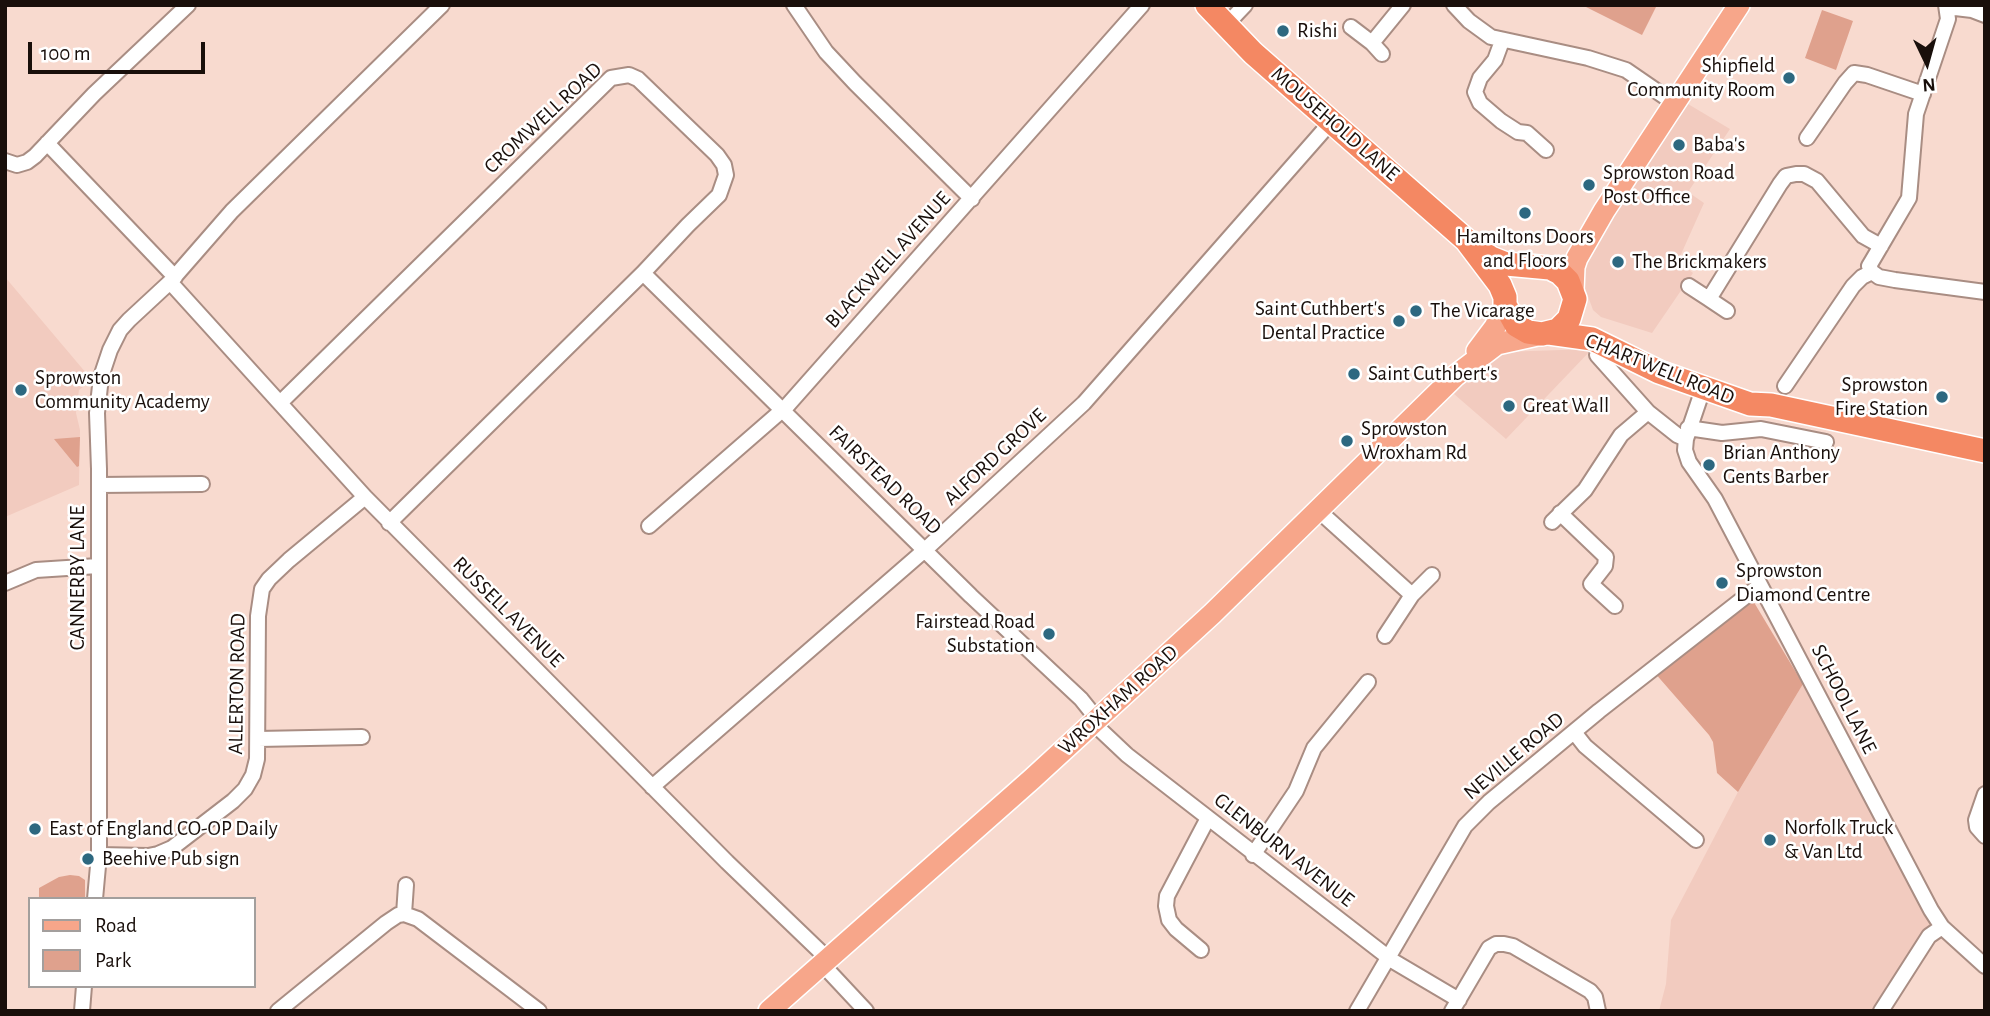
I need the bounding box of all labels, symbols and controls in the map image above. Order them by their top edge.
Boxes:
place label: Rishi [1297,18,1338,44]
marker: Rishi [1275,23,1291,39]
scale bar [32,28,208,72]
north arrow [1892,28,1962,98]
text: 100 m [41,43,91,64]
place label: Shipfield Community Room [1627,53,1775,103]
street label: CROMWELL ROAD [479,57,607,179]
street label: MOUSEHOLD LANE [1266,62,1404,186]
marker: Shipfield Community Room [1781,70,1797,86]
text: N [1921,74,1936,94]
place label: Baba's [1693,132,1745,158]
marker: Baba's [1671,137,1687,153]
place label: Sprowston Road Post Office [1603,160,1735,210]
marker: Sprowston Road Post Office [1581,177,1597,193]
street label: BLACKWELL AVENUE [820,186,956,334]
marker: Hamiltons Doors and Floors [1517,205,1533,221]
place label: Hamiltons Doors and Floors [1456,224,1594,274]
place label: The Brickmakers [1632,249,1767,275]
marker: The Brickmakers [1610,254,1626,270]
place label: Saint Cuthbert's Dental Practice [1255,296,1385,346]
place label: The Vicarage [1430,298,1535,324]
marker: The Vicarage [1408,303,1424,319]
marker: Saint Cuthbert's Dental Practice [1391,313,1407,329]
street label: CHARTWELL ROAD [1582,328,1738,410]
place label: Saint Cuthbert's [1368,361,1498,387]
place label: Sprowston Community Academy [35,365,210,415]
marker: Saint Cuthbert's [1346,366,1362,382]
place label: Sprowston Fire Station [1835,372,1928,422]
marker: Sprowston Community Academy [13,382,29,398]
marker: Sprowston Fire Station [1934,389,1950,405]
place label: Great Wall [1523,393,1609,419]
marker: Great Wall [1501,398,1517,414]
street label: ALFORD GROVE [939,403,1051,511]
place label: Sprowston Wroxham Rd [1361,416,1467,466]
street label: FAIRSTEAD ROAD [823,420,947,540]
marker: Sprowston Wroxham Rd [1339,433,1355,449]
place label: Brian Anthony Gents Barber [1723,440,1840,490]
marker: Brian Anthony Gents Barber [1701,457,1717,473]
street label: CANNERBY LANE [65,506,91,650]
street label: RUSSELL AVENUE [447,551,569,673]
place label: Sprowston Diamond Centre [1736,558,1870,608]
marker: Sprowston Diamond Centre [1714,575,1730,591]
place label: Fairstead Road Substation [915,609,1035,659]
street label: ALLERTON ROAD [223,613,251,755]
marker: Fairstead Road Substation [1041,626,1057,642]
street label: WROXHAM ROAD [1053,640,1183,760]
street label: SCHOOL LANE [1806,640,1882,758]
street label: NEVILLE ROAD [1459,707,1569,805]
street label: GLENBURN AVENUE [1209,787,1359,913]
place label: Norfolk Truck & Van Ltd [1784,815,1893,865]
place label: East of England CO-OP Daily [49,816,278,842]
marker: East of England CO-OP Daily [27,821,43,837]
marker: Norfolk Truck & Van Ltd [1762,832,1778,848]
place label: Beehive Pub sign [102,846,240,872]
marker: Beehive Pub sign [80,851,96,867]
legend [28,897,256,988]
text: Road [95,915,137,936]
text: Park [95,950,131,971]

